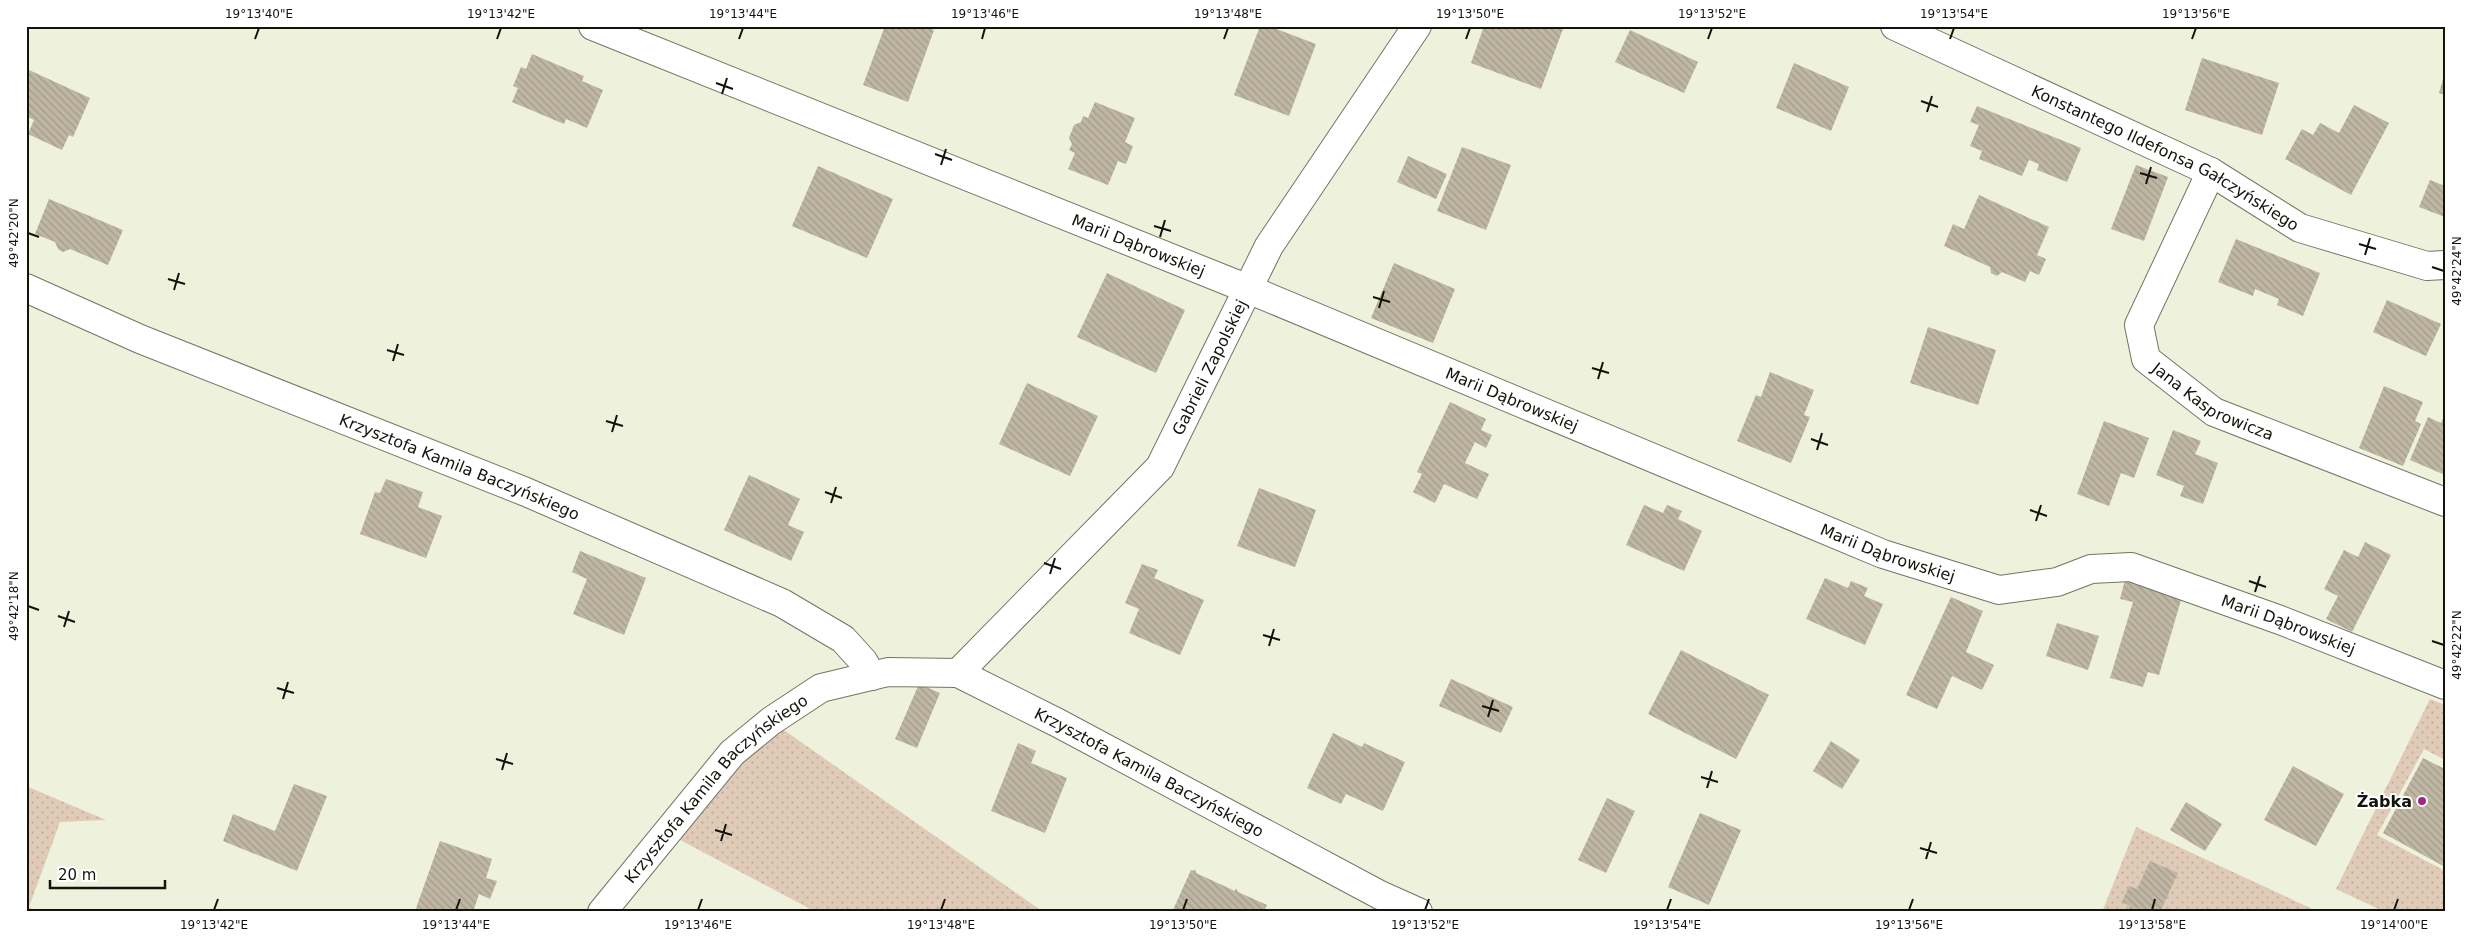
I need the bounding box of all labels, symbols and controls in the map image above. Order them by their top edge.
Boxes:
text: 19°13'40"E [225,7,293,21]
text: 19°13'42"E [467,7,535,21]
text: 19°13'44"E [709,7,777,21]
text: 19°13'46"E [951,7,1019,21]
text: 19°13'48"E [1194,7,1262,21]
text: 19°13'50"E [1436,7,1504,21]
text: 19°13'52"E [1678,7,1746,21]
text: 19°13'54"E [1920,7,1988,21]
text: 19°13'56"E [2162,7,2230,21]
street label: Konstantego Ildefonsa Gałczyńskiego [2029,81,2303,235]
text: 49°42'20"N [7,198,21,268]
street label: Marii Dąbrowskiej [1069,210,1208,280]
text: 49°42'24"N [2450,236,2464,306]
street label: Gabrieli Zapolskiej [1168,296,1251,438]
street label: Jana Kasprowicza [2148,358,2276,444]
street label: Marii Dąbrowskiej [1443,363,1581,435]
street label: Krzysztofa Kamila Baczyńskiego [337,410,583,524]
street label: Marii Dąbrowskiej [1818,519,1958,585]
text: 49°42'18"N [7,571,21,641]
street label: Marii Dąbrowskiej [2219,590,2358,658]
text: 49°42'22"N [2450,610,2464,680]
street label: Krzysztofa Kamila Baczyńskiego [620,690,811,887]
street label: Krzysztofa Kamila Baczyńskiego [1031,703,1267,841]
place label: Żabka [2357,792,2412,811]
marker: Żabka [2416,795,2428,807]
scale bar [50,858,165,890]
text: 20 m [58,866,96,884]
text: 19°13'42"E [180,918,248,932]
text: 19°13'44"E [422,918,490,932]
text: 19°13'46"E [664,918,732,932]
text: 19°13'48"E [907,918,975,932]
text: 19°13'50"E [1149,918,1217,932]
text: 19°13'52"E [1391,918,1459,932]
text: 19°13'54"E [1633,918,1701,932]
text: 19°13'56"E [1875,918,1943,932]
text: 19°13'58"E [2118,918,2186,932]
text: 19°14'00"E [2360,918,2428,932]

